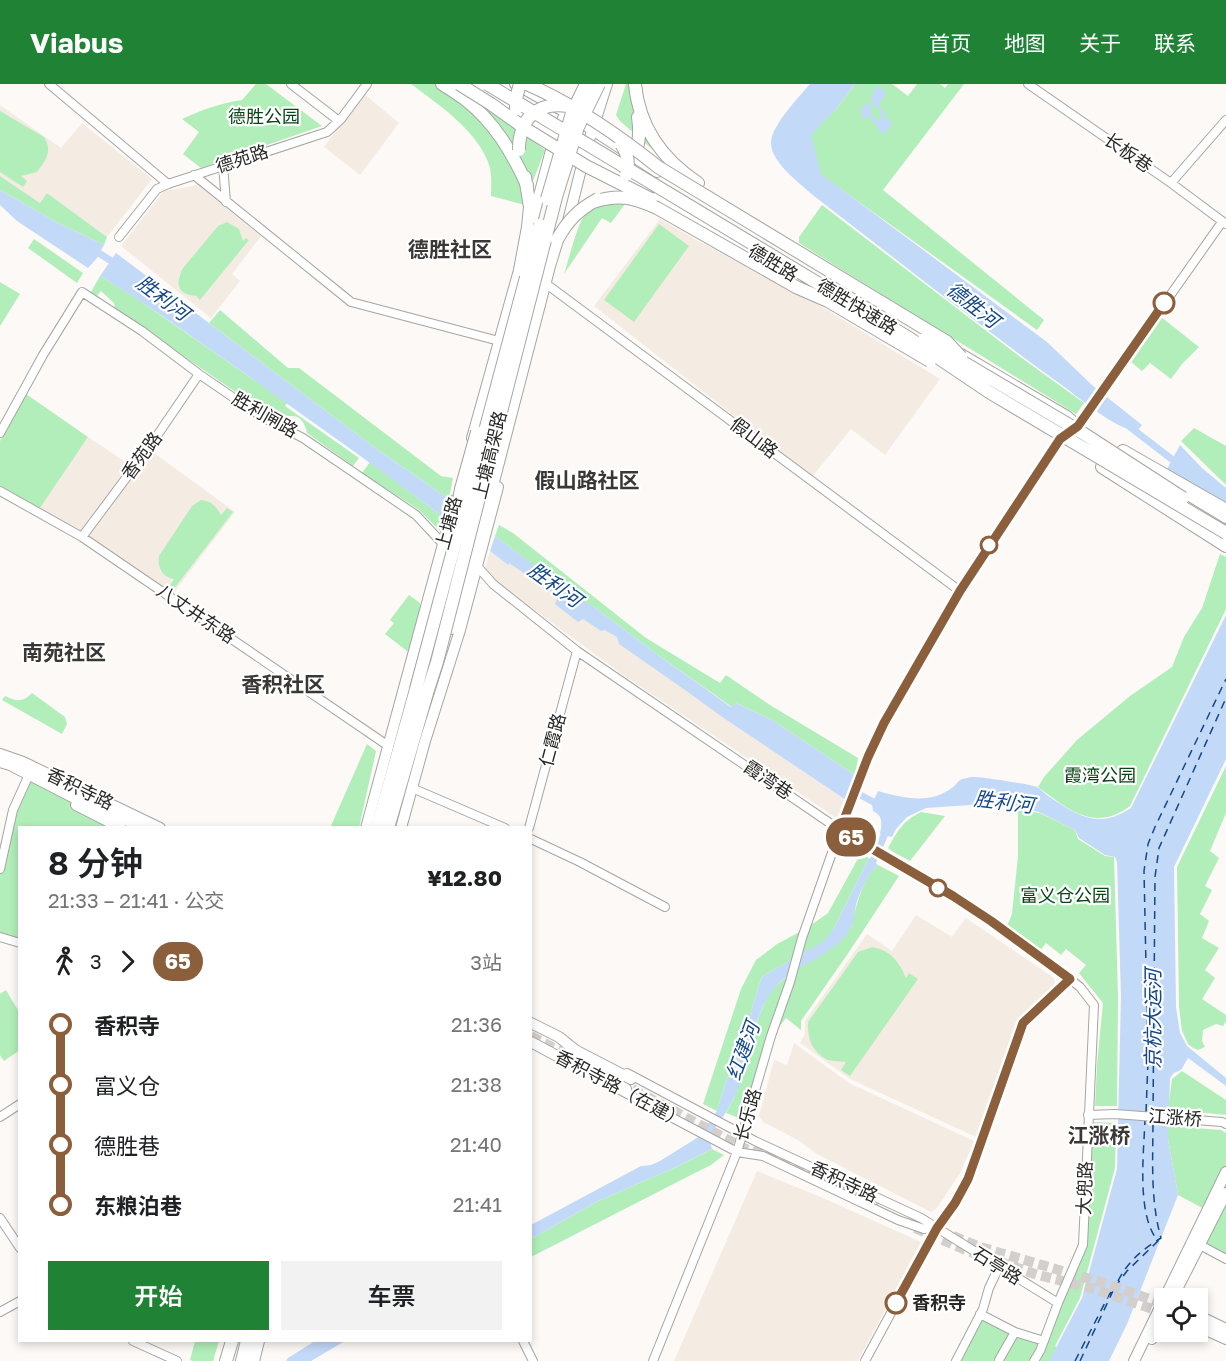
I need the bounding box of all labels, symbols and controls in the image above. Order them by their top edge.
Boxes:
text: Viabus [30,26,123,59]
text: 首页 [929,30,971,56]
text: 地图 [1004,30,1046,56]
text: 关于 [1079,30,1121,56]
text: 联系 [1154,30,1196,56]
park label: 德胜公园 [228,105,300,127]
street label: 长板巷 [1100,128,1157,177]
street label: 德苑路 [213,139,271,177]
district label: 德胜社区 [408,236,492,262]
street label: 德胜路 [745,239,802,285]
water label: 胜利河 [132,270,198,327]
street label: 德胜快速路 [813,274,902,339]
water label: 德胜河 [943,276,1008,335]
unlabelled marker [1153,292,1175,314]
street label: 胜利闸路 [229,387,302,442]
street label: 上塘高架路 [467,408,511,501]
street label: 假山路 [726,412,783,462]
street label: 香苑路 [116,427,166,484]
district label: 假山路社区 [535,467,640,493]
street label: 上塘路 [430,494,466,552]
unlabelled marker [980,536,998,554]
water label: 胜利河 [524,557,590,614]
street label: 八丈井东路 [153,579,240,647]
district label: 南苑社区 [22,639,106,665]
district label: 香积社区 [241,671,325,697]
street label: 仁霞路 [534,711,570,769]
street label: 霞湾巷 [740,755,797,803]
street label: 香积寺路 [43,762,118,814]
park label: 霞湾公园 [1064,764,1136,786]
water label: 胜利河 [973,785,1039,817]
line badge: 65 [824,818,878,856]
text: 65 [838,824,864,850]
text: 8 分钟 [48,843,143,882]
text: ¥12.80 [427,864,502,891]
unlabelled marker [929,879,947,897]
park label: 富义仓公园 [1020,884,1110,906]
text: 21:33 – 21:41 · 公交 [48,888,225,912]
icon: walk [48,945,81,978]
icon: forward [111,945,144,978]
text: 65 [165,948,191,974]
text: 3 [90,949,102,973]
text: 3站 [470,950,502,974]
water label: 京杭大运河 [1140,965,1164,1069]
text: 香积寺 [94,1012,160,1039]
text: 21:36 [451,1012,502,1036]
water label: 红建河 [721,1015,765,1083]
street label: 香积寺路（在建） [552,1045,689,1132]
text: 富义仓 [94,1072,160,1099]
text: 21:38 [451,1072,502,1096]
street label: 长乐路 [729,1086,765,1144]
street label: 江涨桥 [1147,1104,1203,1130]
district label: 江涨桥 [1068,1122,1131,1148]
text: 德胜巷 [94,1132,160,1159]
text: 21:40 [450,1132,502,1156]
street label: 香积寺路 [807,1156,882,1206]
street label: 大兜路 [1072,1161,1096,1215]
text: 东粮泊巷 [94,1192,182,1219]
text: 21:41 [453,1192,502,1216]
street label: 石亭路 [969,1242,1026,1289]
button: 开始 [48,1261,269,1330]
button: 车票 [281,1261,502,1330]
map controls [1154,1288,1208,1342]
button: locate [1154,1288,1208,1342]
place label: 香积寺 [912,1291,966,1313]
marker: 香积寺 [885,1292,907,1314]

